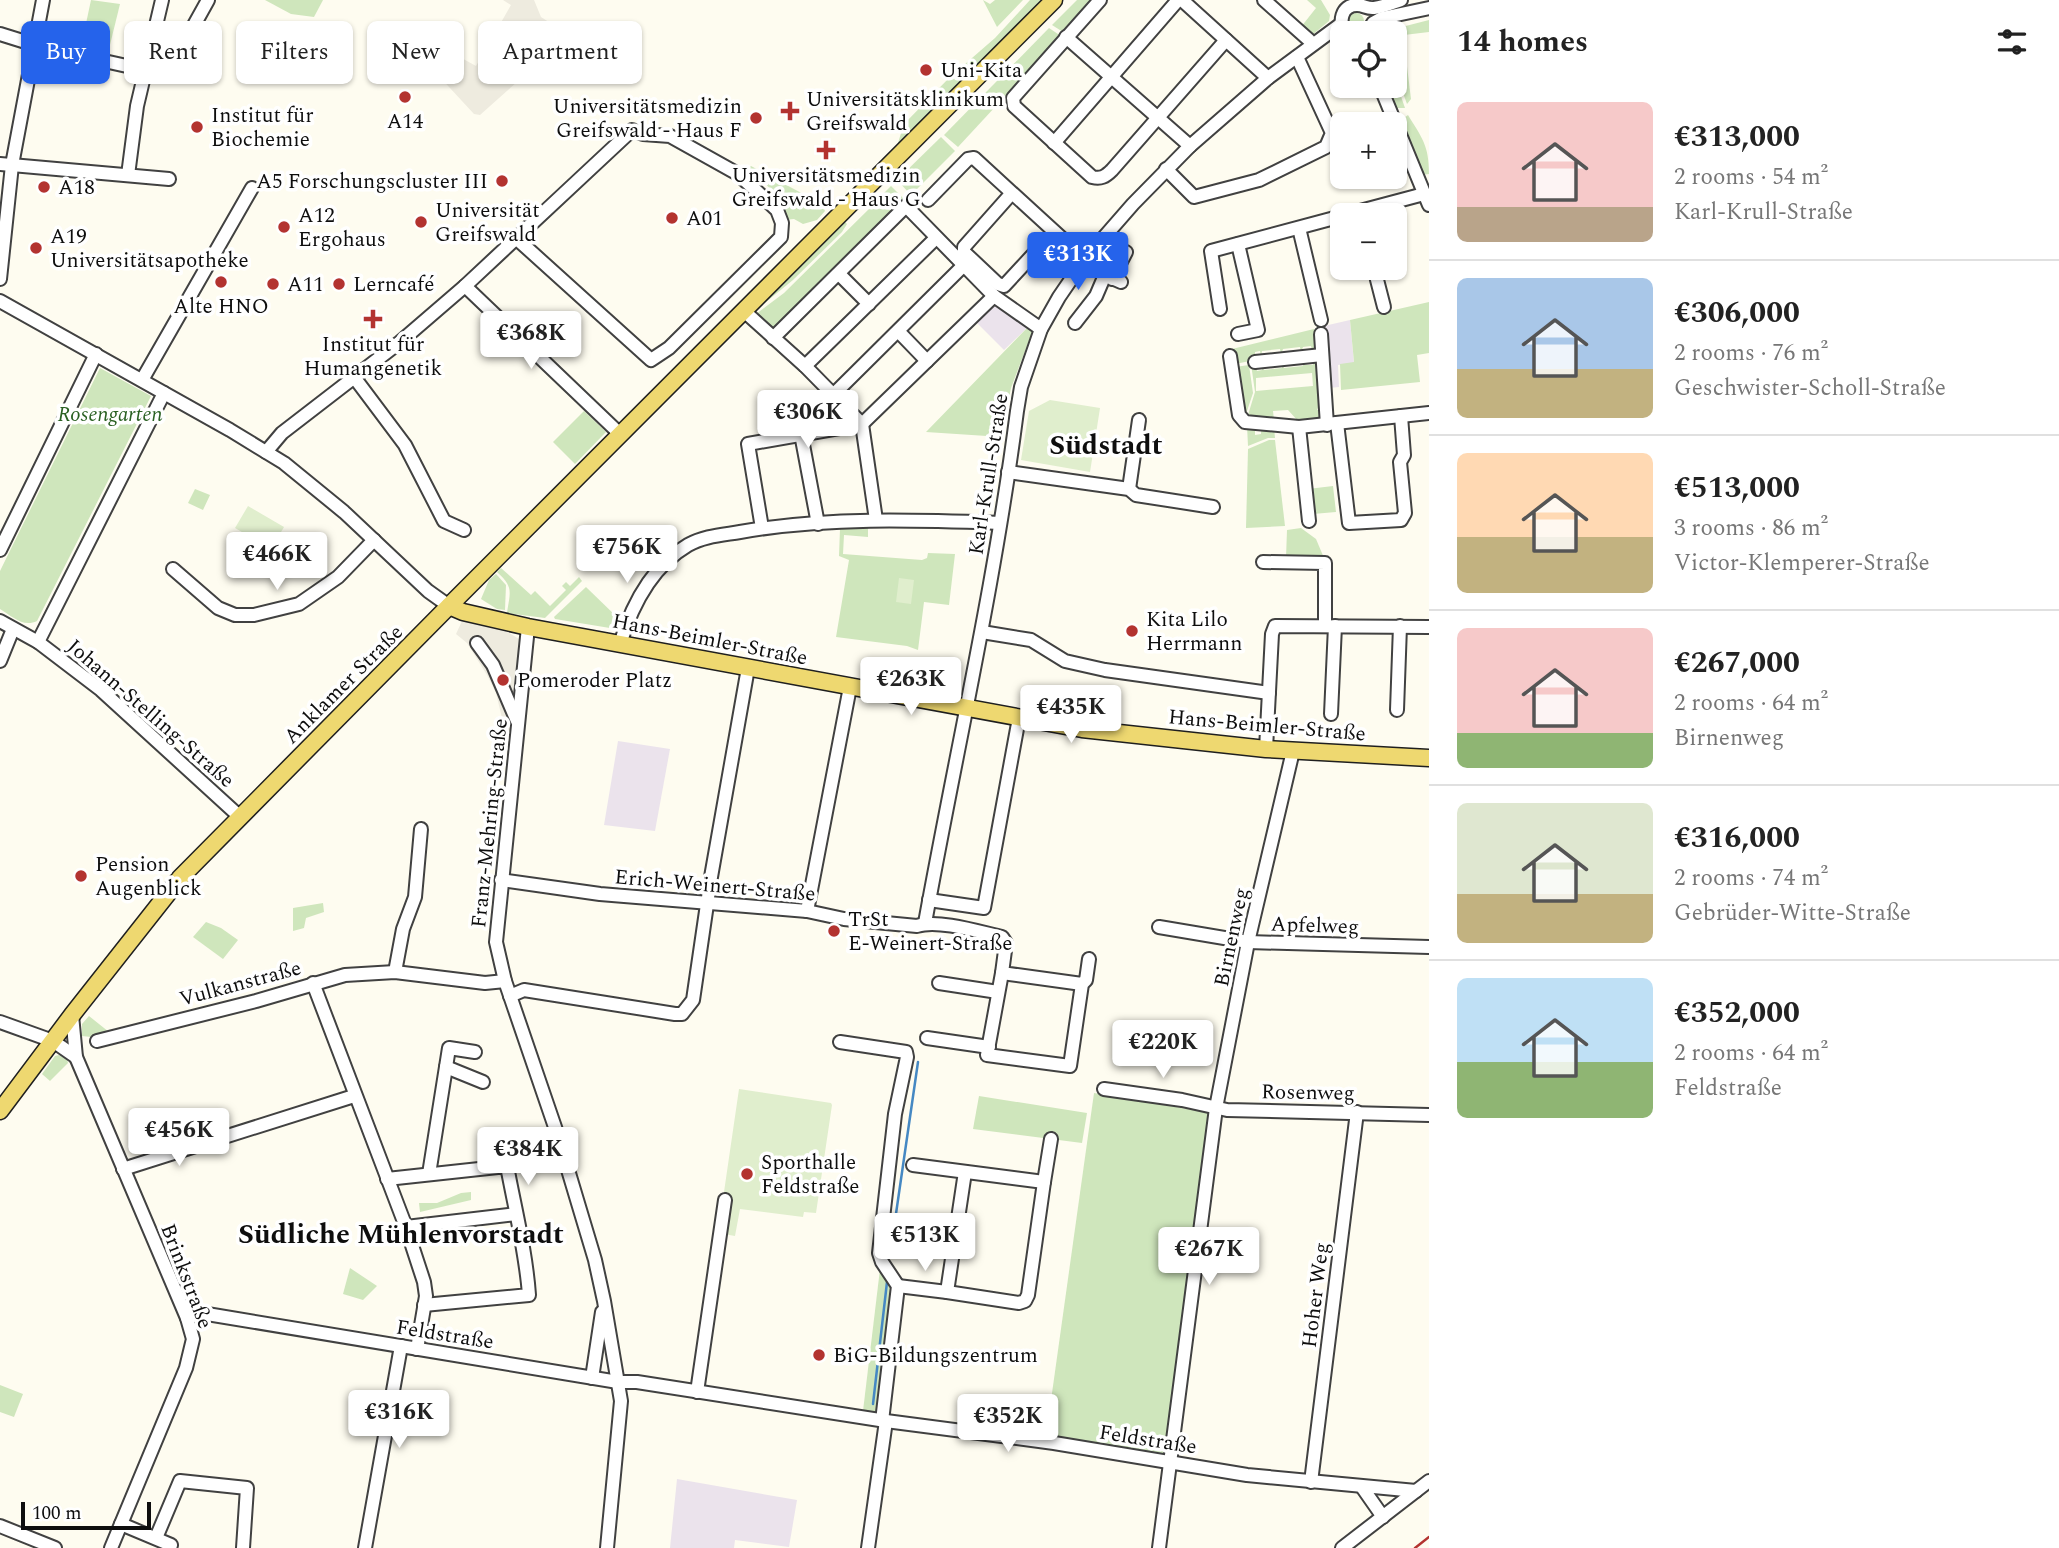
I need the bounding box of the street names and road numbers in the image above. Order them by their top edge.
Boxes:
street label: Karl-Krull-Straße [960,391,1018,557]
street label: Hans-Beimler-Straße [609,605,810,675]
street label: Anklamer Straße [276,617,411,752]
street label: Johann-Stelling-Straße [59,632,241,796]
street label: Hans-Beimler-Straße [1167,701,1367,751]
street label: Franz-Mehring-Straße [463,717,517,929]
street label: Erich-Weinert-Straße [613,861,817,911]
street label: Birnenweg [1206,885,1258,990]
street label: Apfelweg [1270,908,1360,944]
street label: Vulkanstraße [176,952,305,1016]
street label: Rosenweg [1261,1076,1355,1110]
street label: Brinkstraße [151,1219,221,1334]
street label: Hoher Weg [1294,1240,1338,1350]
street label: Feldstraße [394,1311,496,1358]
street label: Feldstraße [1097,1416,1199,1463]

